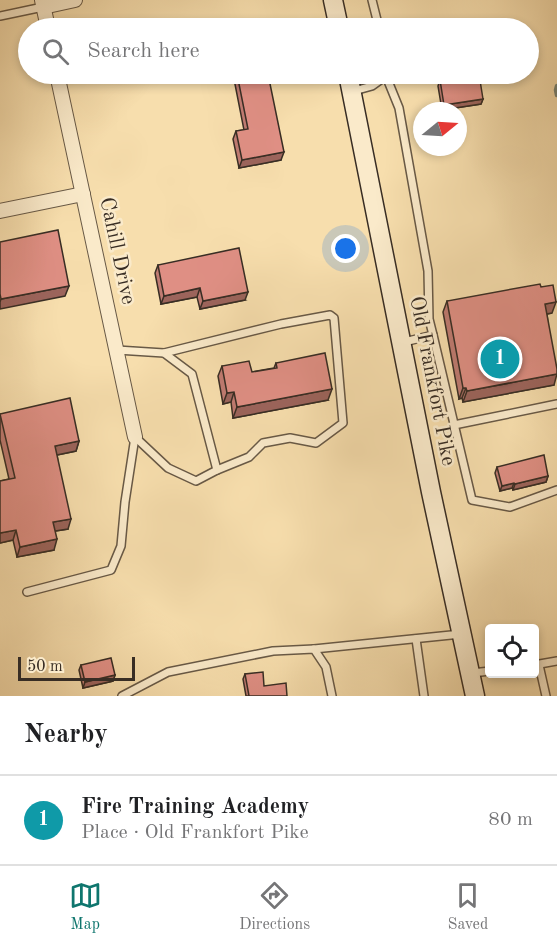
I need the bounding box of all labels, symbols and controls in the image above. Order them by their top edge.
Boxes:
search box [18,18,539,84]
icon: search [39,35,72,68]
text: Search here [87,40,200,62]
north arrow [413,102,467,156]
street label: Cahill Drive [95,195,139,307]
your location [331,234,360,263]
street label: Old Frankfort Pike [405,294,459,468]
pin: 1 [480,336,520,382]
map controls [485,624,539,678]
button: locate [485,624,539,678]
scale bar [18,654,135,682]
text: 50 m [27,659,63,675]
text: Nearby [24,722,108,748]
text: Fire Training Academy [81,796,309,818]
text: 1 [38,810,49,830]
text: 80 m [488,810,533,830]
text: Place · Old Frankfort Pike [81,823,309,843]
tab: Map [69,879,102,935]
tab: Directions [239,879,310,935]
tab: Saved [448,879,488,935]

